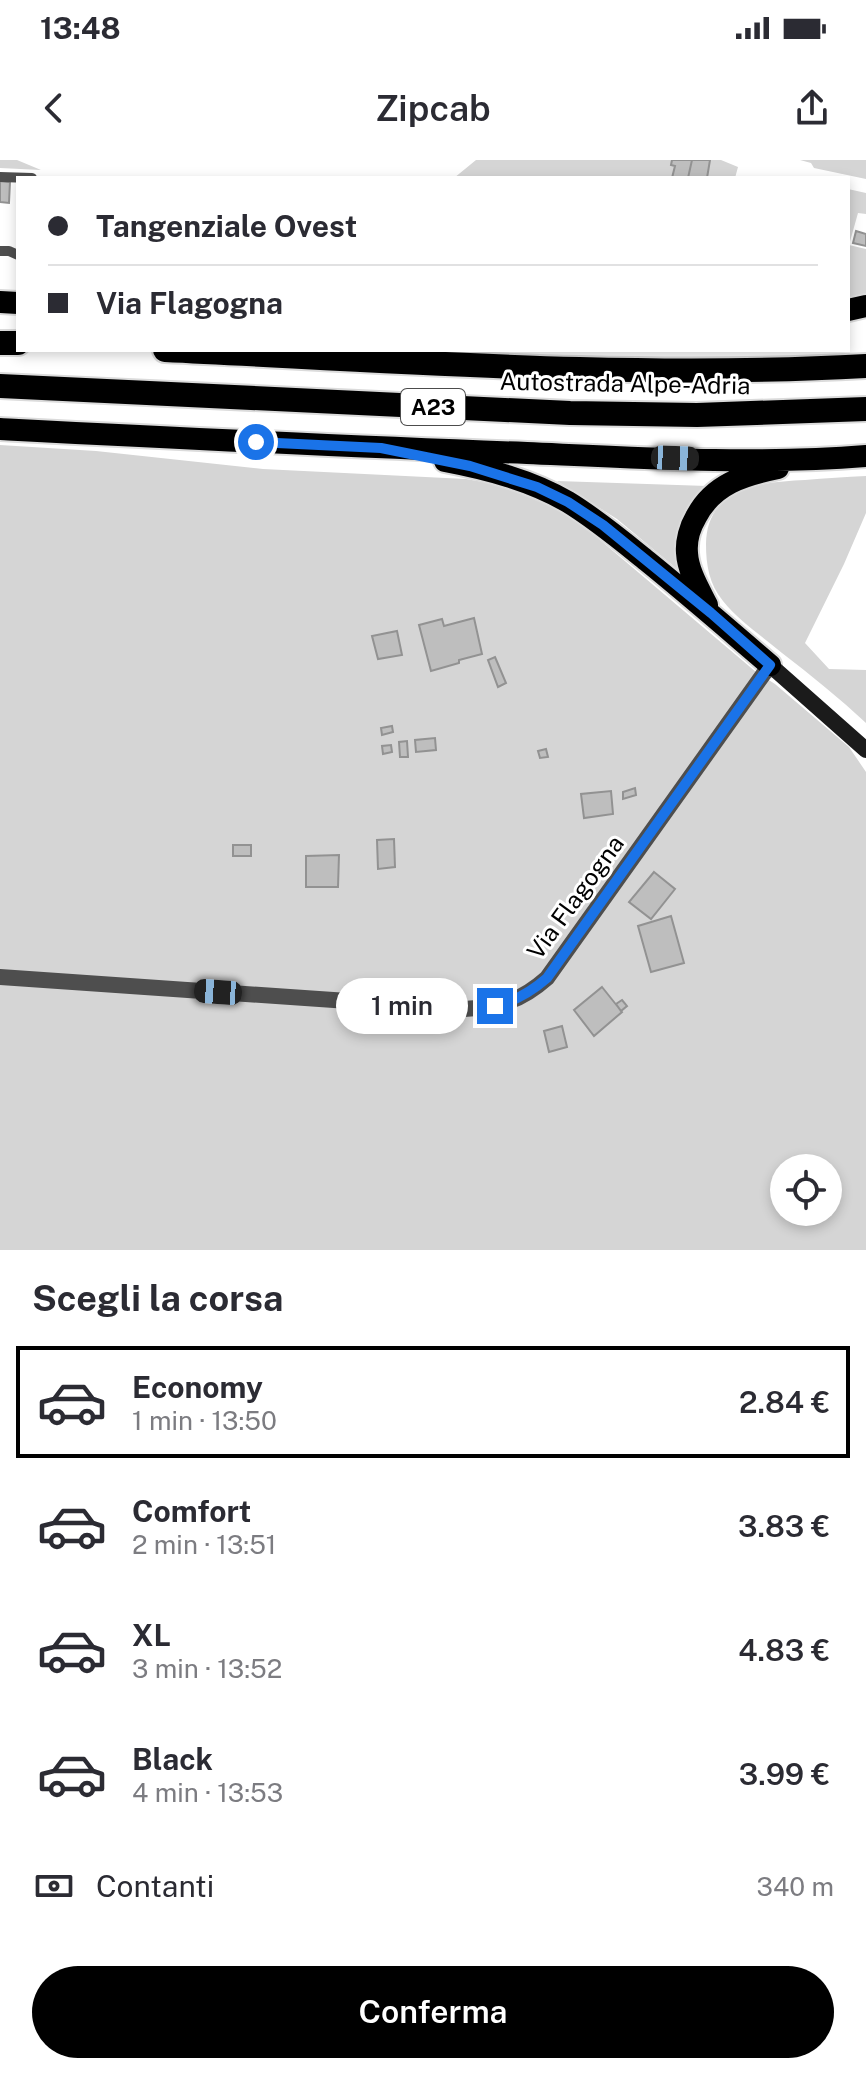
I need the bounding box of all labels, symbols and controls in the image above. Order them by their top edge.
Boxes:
text: 13:48 [40,10,121,46]
icon: back [32,86,76,130]
icon: share [790,86,834,130]
text: Zipcab [375,87,491,129]
text: Tangenziale Ovest [96,208,357,244]
text: Via Flagogna [96,285,283,321]
street label: Autostrada Alpe-Adria [499,367,751,399]
road number: A23 [401,389,465,425]
route start [238,424,274,460]
car [651,445,699,471]
street label: Via Flagogna [521,830,629,964]
car [193,978,243,1006]
callout: 1 min [335,978,467,1034]
route end [477,988,513,1024]
text: 1 min [371,990,433,1021]
map controls [770,1154,842,1226]
button: locate [770,1154,842,1226]
text: Scegli la corsa [32,1277,283,1319]
icon: car [36,1366,108,1438]
text: Economy [132,1369,263,1405]
text: 2.84 € [739,1384,830,1420]
text: 1 min · 13:50 [132,1405,277,1436]
icon: car [36,1490,108,1562]
text: Comfort [132,1493,251,1529]
text: 3.83 € [738,1508,830,1544]
text: 2 min · 13:51 [132,1529,276,1560]
icon: car [36,1614,108,1686]
text: XL [132,1617,171,1653]
text: 4.83 € [738,1632,830,1668]
text: 3 min · 13:52 [132,1653,282,1684]
icon: car [36,1738,108,1810]
text: Black [132,1741,213,1777]
text: 3.99 € [739,1756,830,1792]
text: 4 min · 13:53 [132,1777,283,1808]
icon: cash [32,1864,76,1908]
text: Contanti [96,1868,214,1904]
text: 340 m [757,1871,834,1902]
button: Conferma [32,1966,834,2058]

